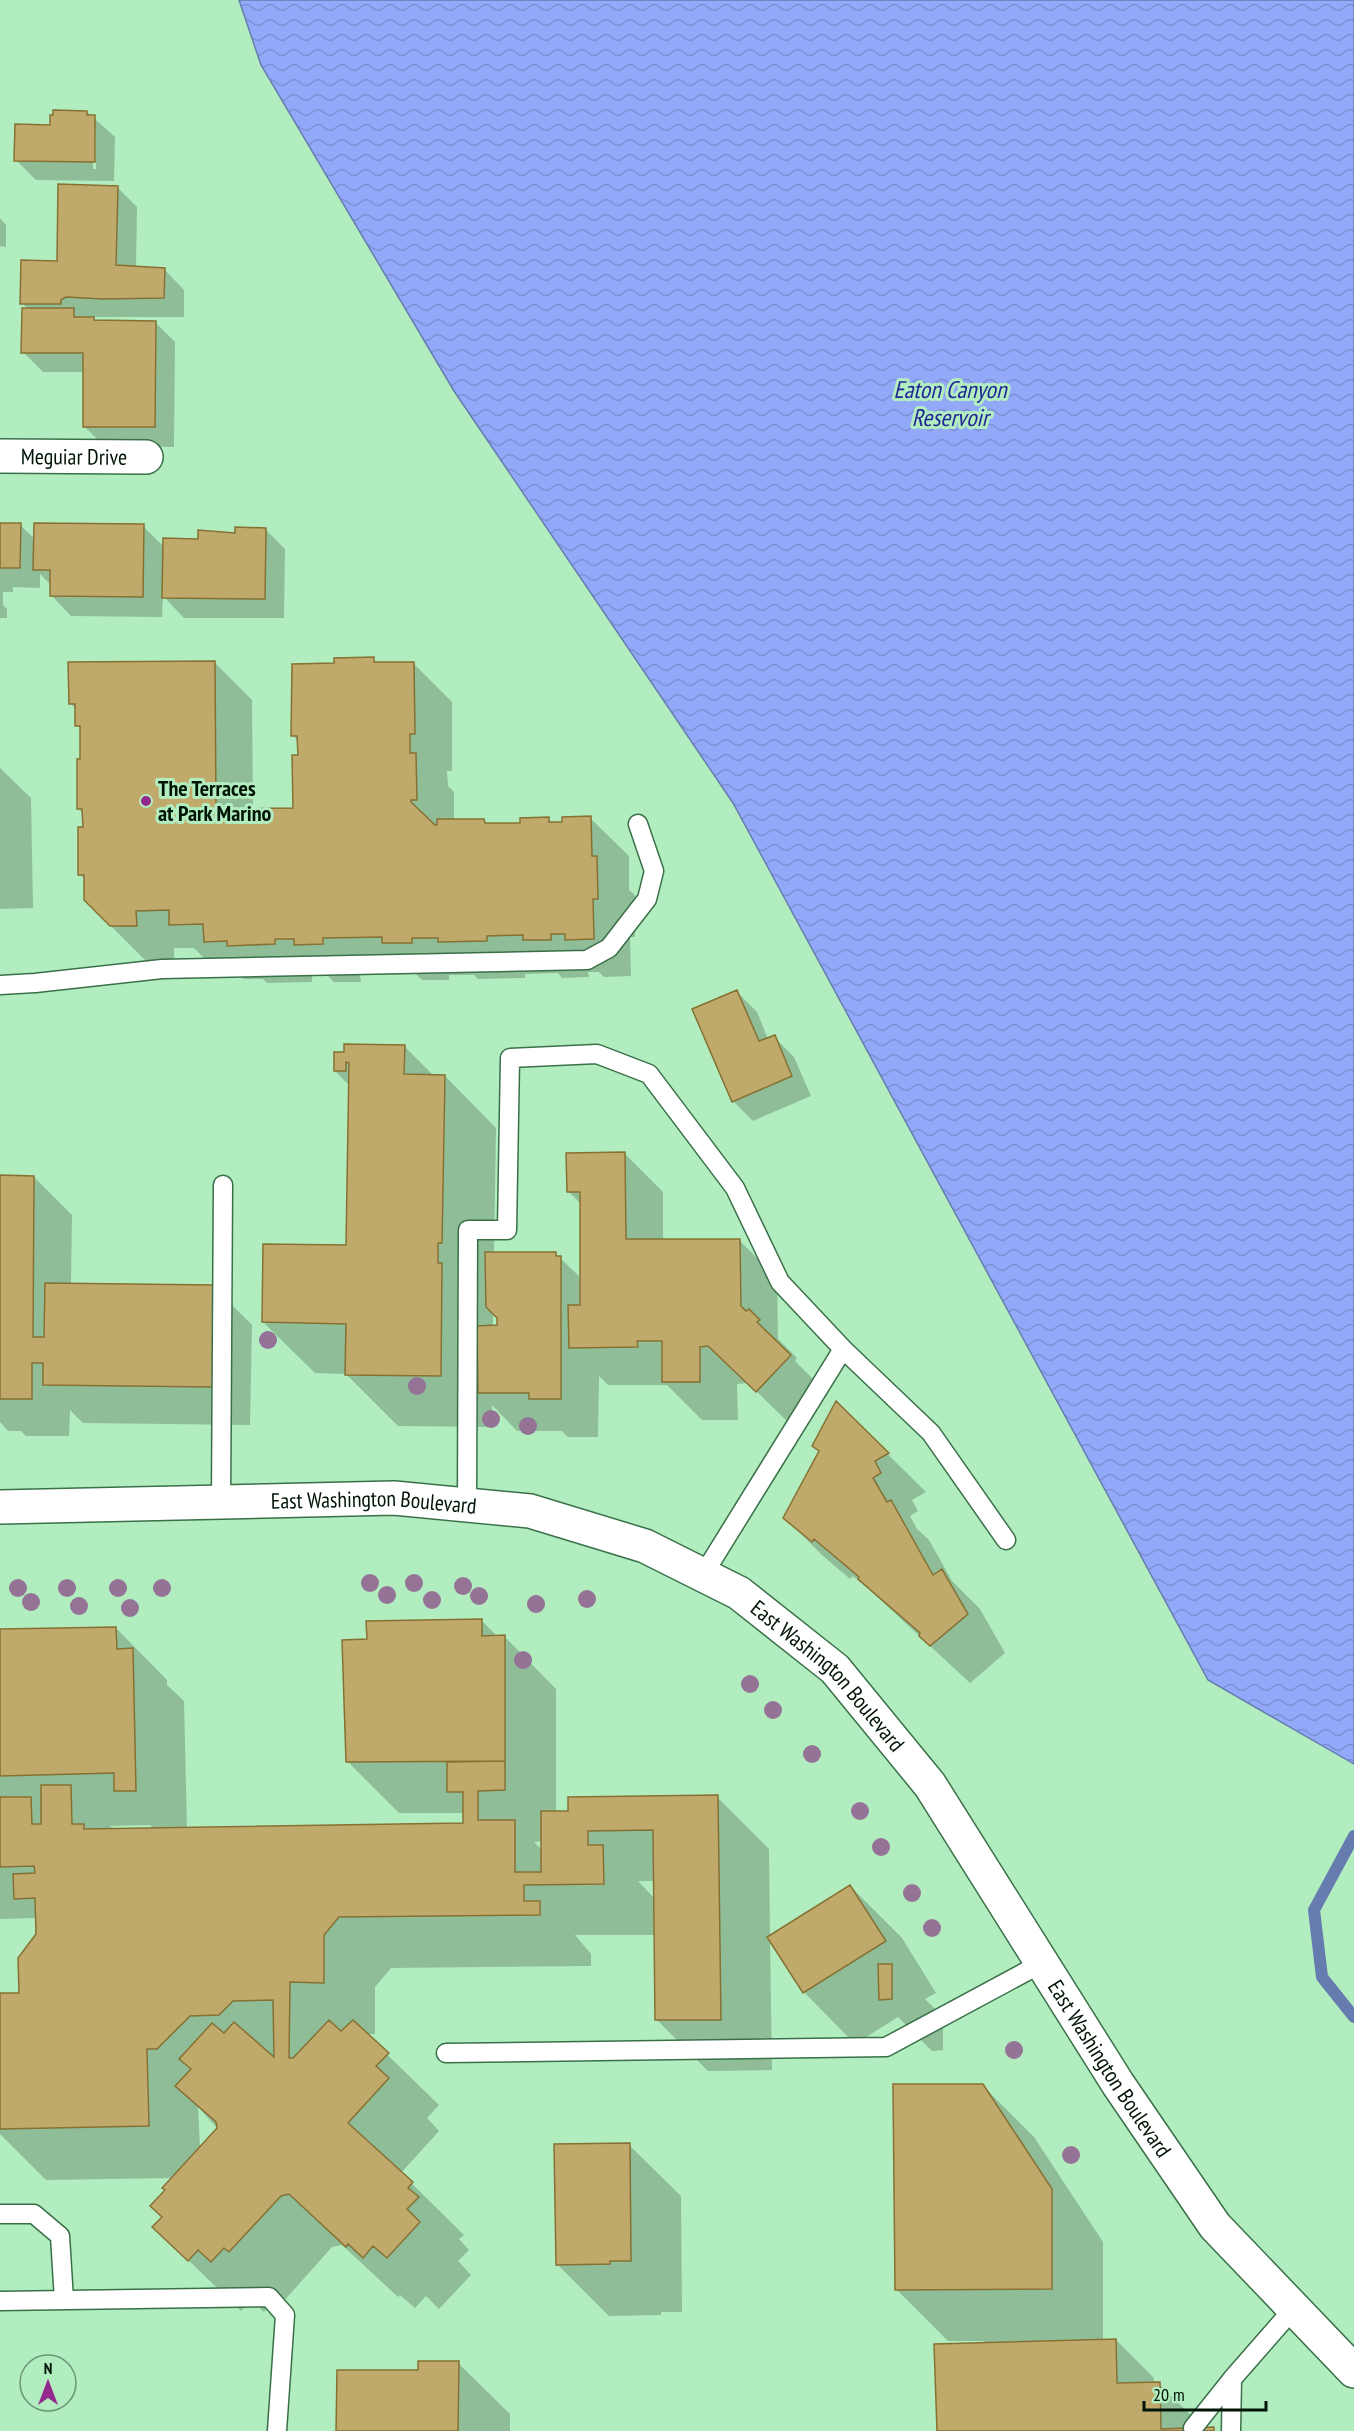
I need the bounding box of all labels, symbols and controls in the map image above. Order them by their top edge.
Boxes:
water label: Eaton Canyon Reservoir [893,374,1008,433]
street label: Meguiar Drive [21,442,127,471]
place label: The Terraces at Park Marino [158,774,272,827]
marker: The Terraces at Park Marino [139,794,153,808]
street label: East Washington Boulevard [271,1484,478,1520]
street label: East Washington Boulevard [745,1594,911,1757]
street label: East Washington Boulevard [1042,1974,1178,2162]
north arrow [18,2353,78,2413]
text: N [44,2358,52,2378]
scale bar [1144,2374,1266,2412]
text: 20 m [1153,2383,1185,2406]

